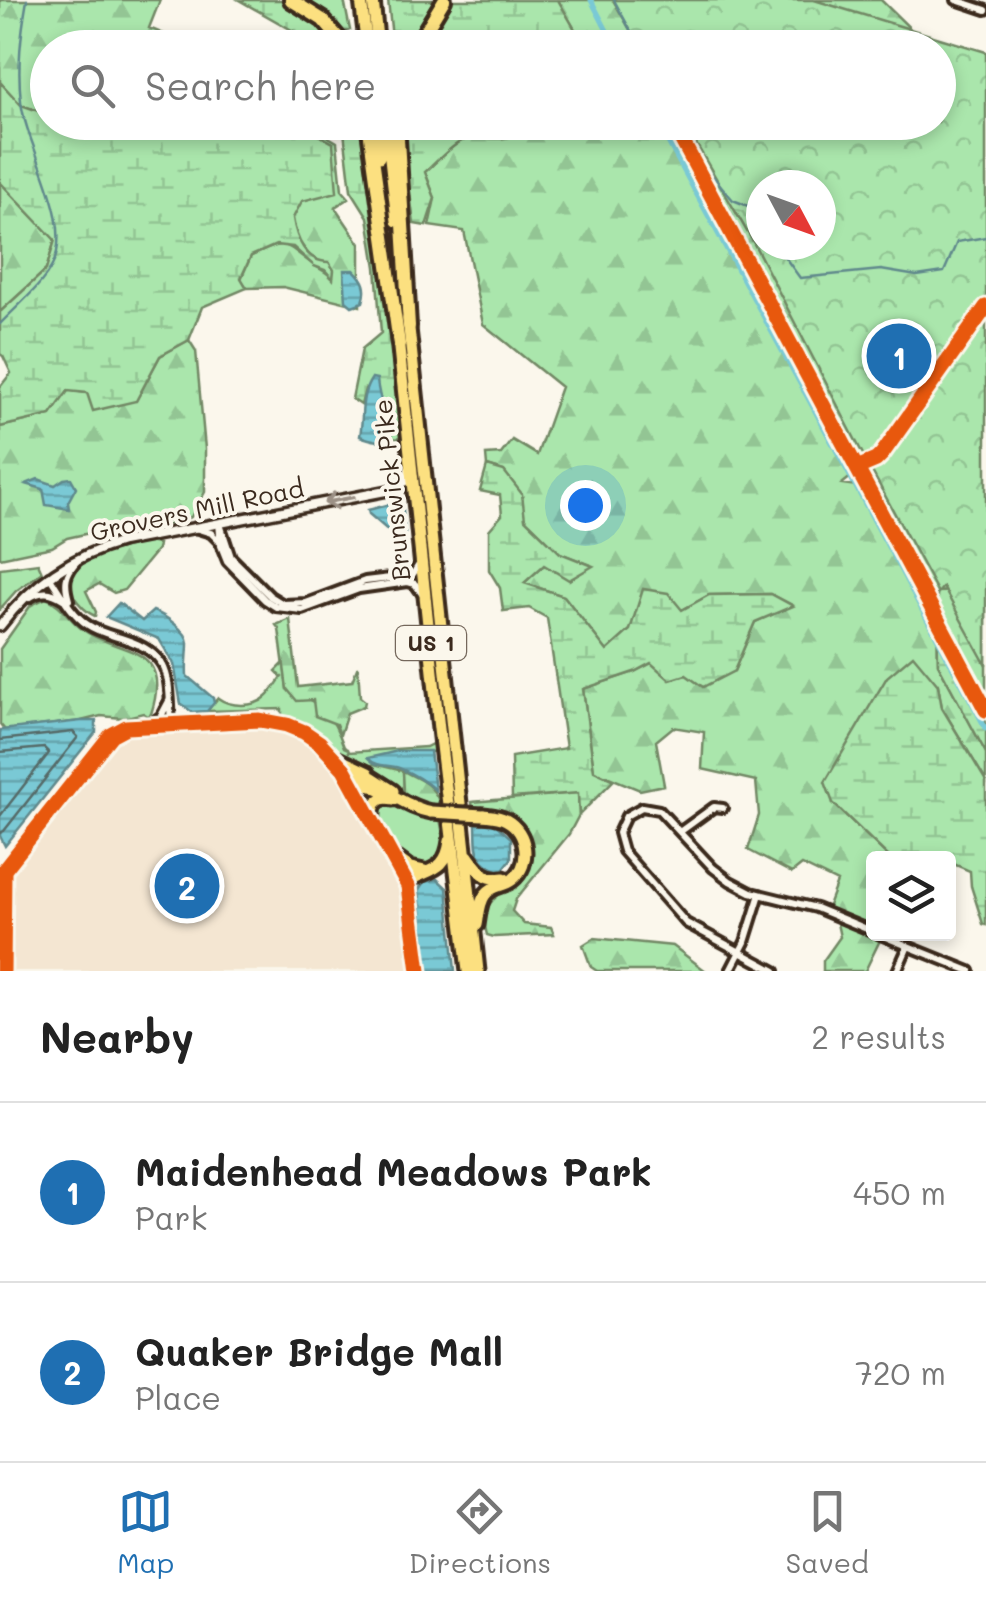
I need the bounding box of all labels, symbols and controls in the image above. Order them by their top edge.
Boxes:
search box [30,30,956,140]
icon: search [65,58,120,113]
text: Search here [145,60,376,110]
north arrow [746,170,836,260]
pin: 1 [866,318,932,394]
street label: Brunswick Pike [366,398,416,583]
street label: Grovers Mill Road [87,471,307,547]
your location [560,480,611,531]
one-way arrow [324,491,356,510]
road number: US 1 [396,626,466,660]
pin: 2 [154,848,220,924]
map controls [866,851,956,941]
button: layers [866,851,956,941]
text: Nearby [40,1009,194,1064]
text: 2 results [811,1015,946,1057]
text: Maidenhead Meadows Park [135,1146,652,1196]
text: 1 [65,1171,80,1213]
text: 450 m [853,1171,946,1213]
text: Park [135,1196,208,1238]
text: Quaker Bridge Mall [135,1326,503,1376]
text: 2 [64,1351,81,1393]
text: 720 m [855,1351,946,1393]
text: Place [135,1376,221,1418]
tab: Map [117,1484,174,1580]
tab: Directions [409,1484,551,1580]
tab: Saved [786,1484,869,1580]

